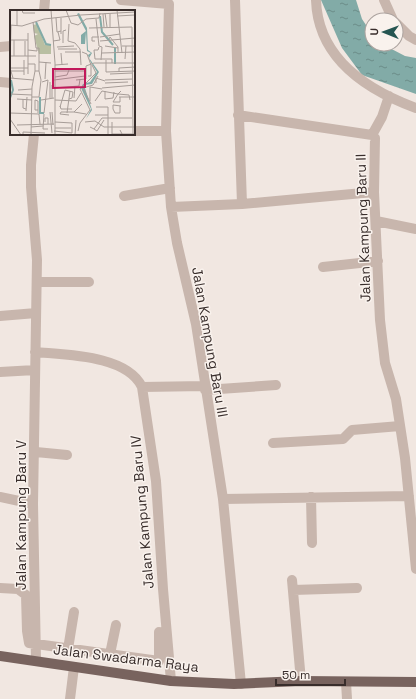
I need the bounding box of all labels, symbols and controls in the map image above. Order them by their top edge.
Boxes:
inset map [10,10,135,135]
north arrow [364,12,404,52]
text: U [367,28,381,36]
street label: Jalan Kampung Baru II [351,153,375,303]
street label: Jalan Kampung Baru III [188,266,232,418]
street label: Jalan Kampung Baru IV [126,434,158,589]
street label: Jalan Kampung Baru V [12,440,30,590]
street label: Jalan Swadarma Raya [52,640,200,676]
scale bar [276,661,345,687]
text: 50 m [282,667,310,683]

